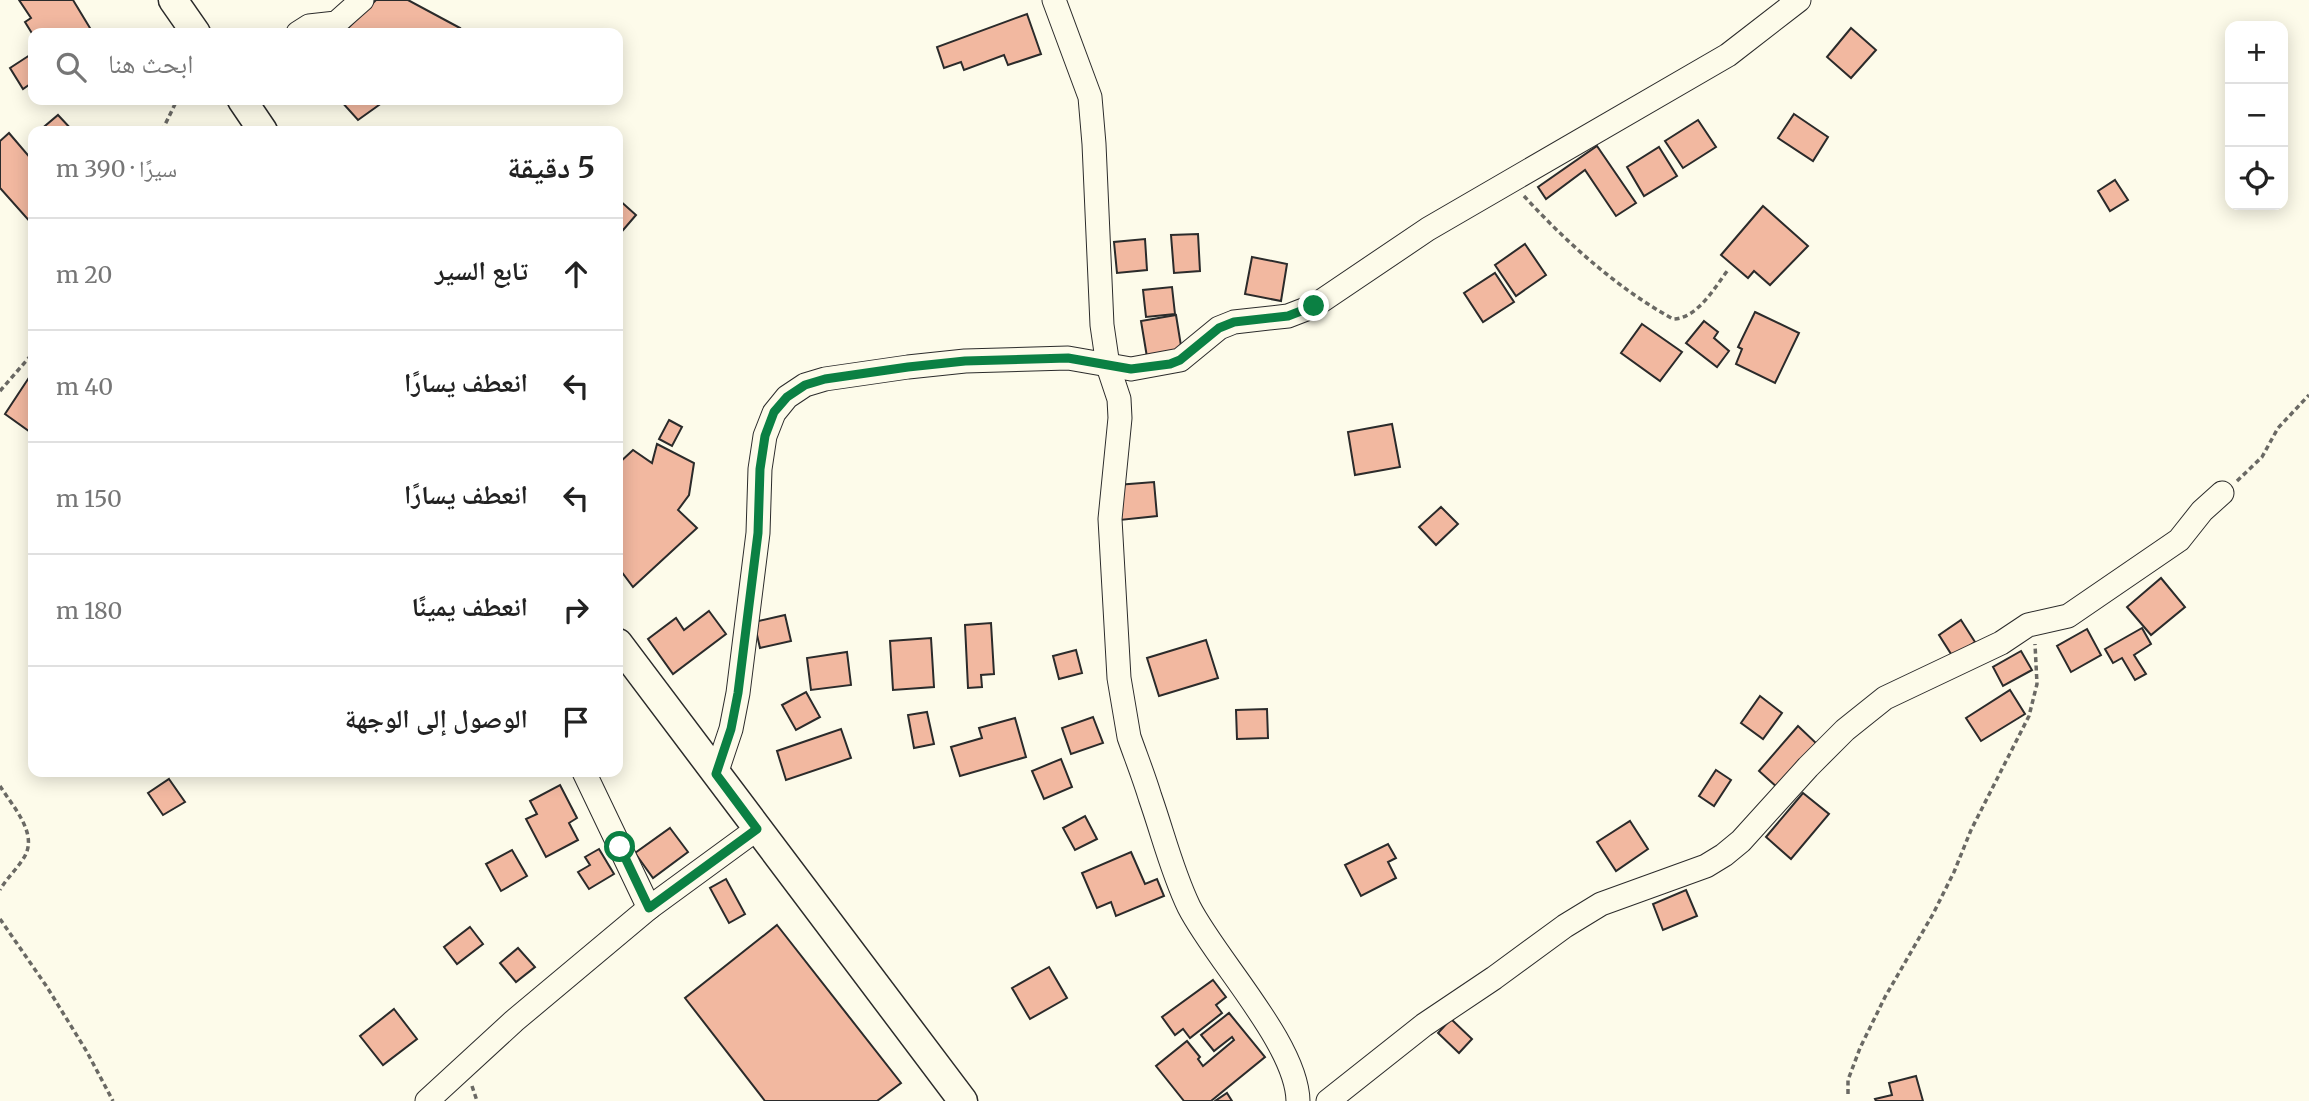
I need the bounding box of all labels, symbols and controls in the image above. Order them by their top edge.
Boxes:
map controls [2225,21,2288,210]
button: + [2225,21,2288,84]
search box [28,28,623,105]
text: ابحث هنا [108,47,193,80]
icon: search [52,48,90,86]
button: − [2225,84,2288,147]
button: locate [2225,147,2288,210]
text: 5 دقيقة [507,148,595,186]
text: سيرًا · 390 m [56,154,177,183]
text: تابع السير [435,254,528,287]
icon: ahead [557,255,595,293]
text: 20 m [56,260,112,289]
route end [1298,290,1329,321]
text: انعطف يسارًا [404,366,528,399]
icon: left [557,367,595,405]
text: 40 m [56,372,113,401]
text: انعطف يسارًا [404,478,528,511]
icon: left [557,479,595,517]
text: 150 m [56,484,122,513]
text: انعطف يمينًا [412,590,528,623]
icon: right [557,591,595,629]
text: 180 m [56,596,122,625]
text: الوصول إلى الوجهة [345,702,528,735]
icon: arrive [557,703,595,741]
route start [604,831,635,862]

